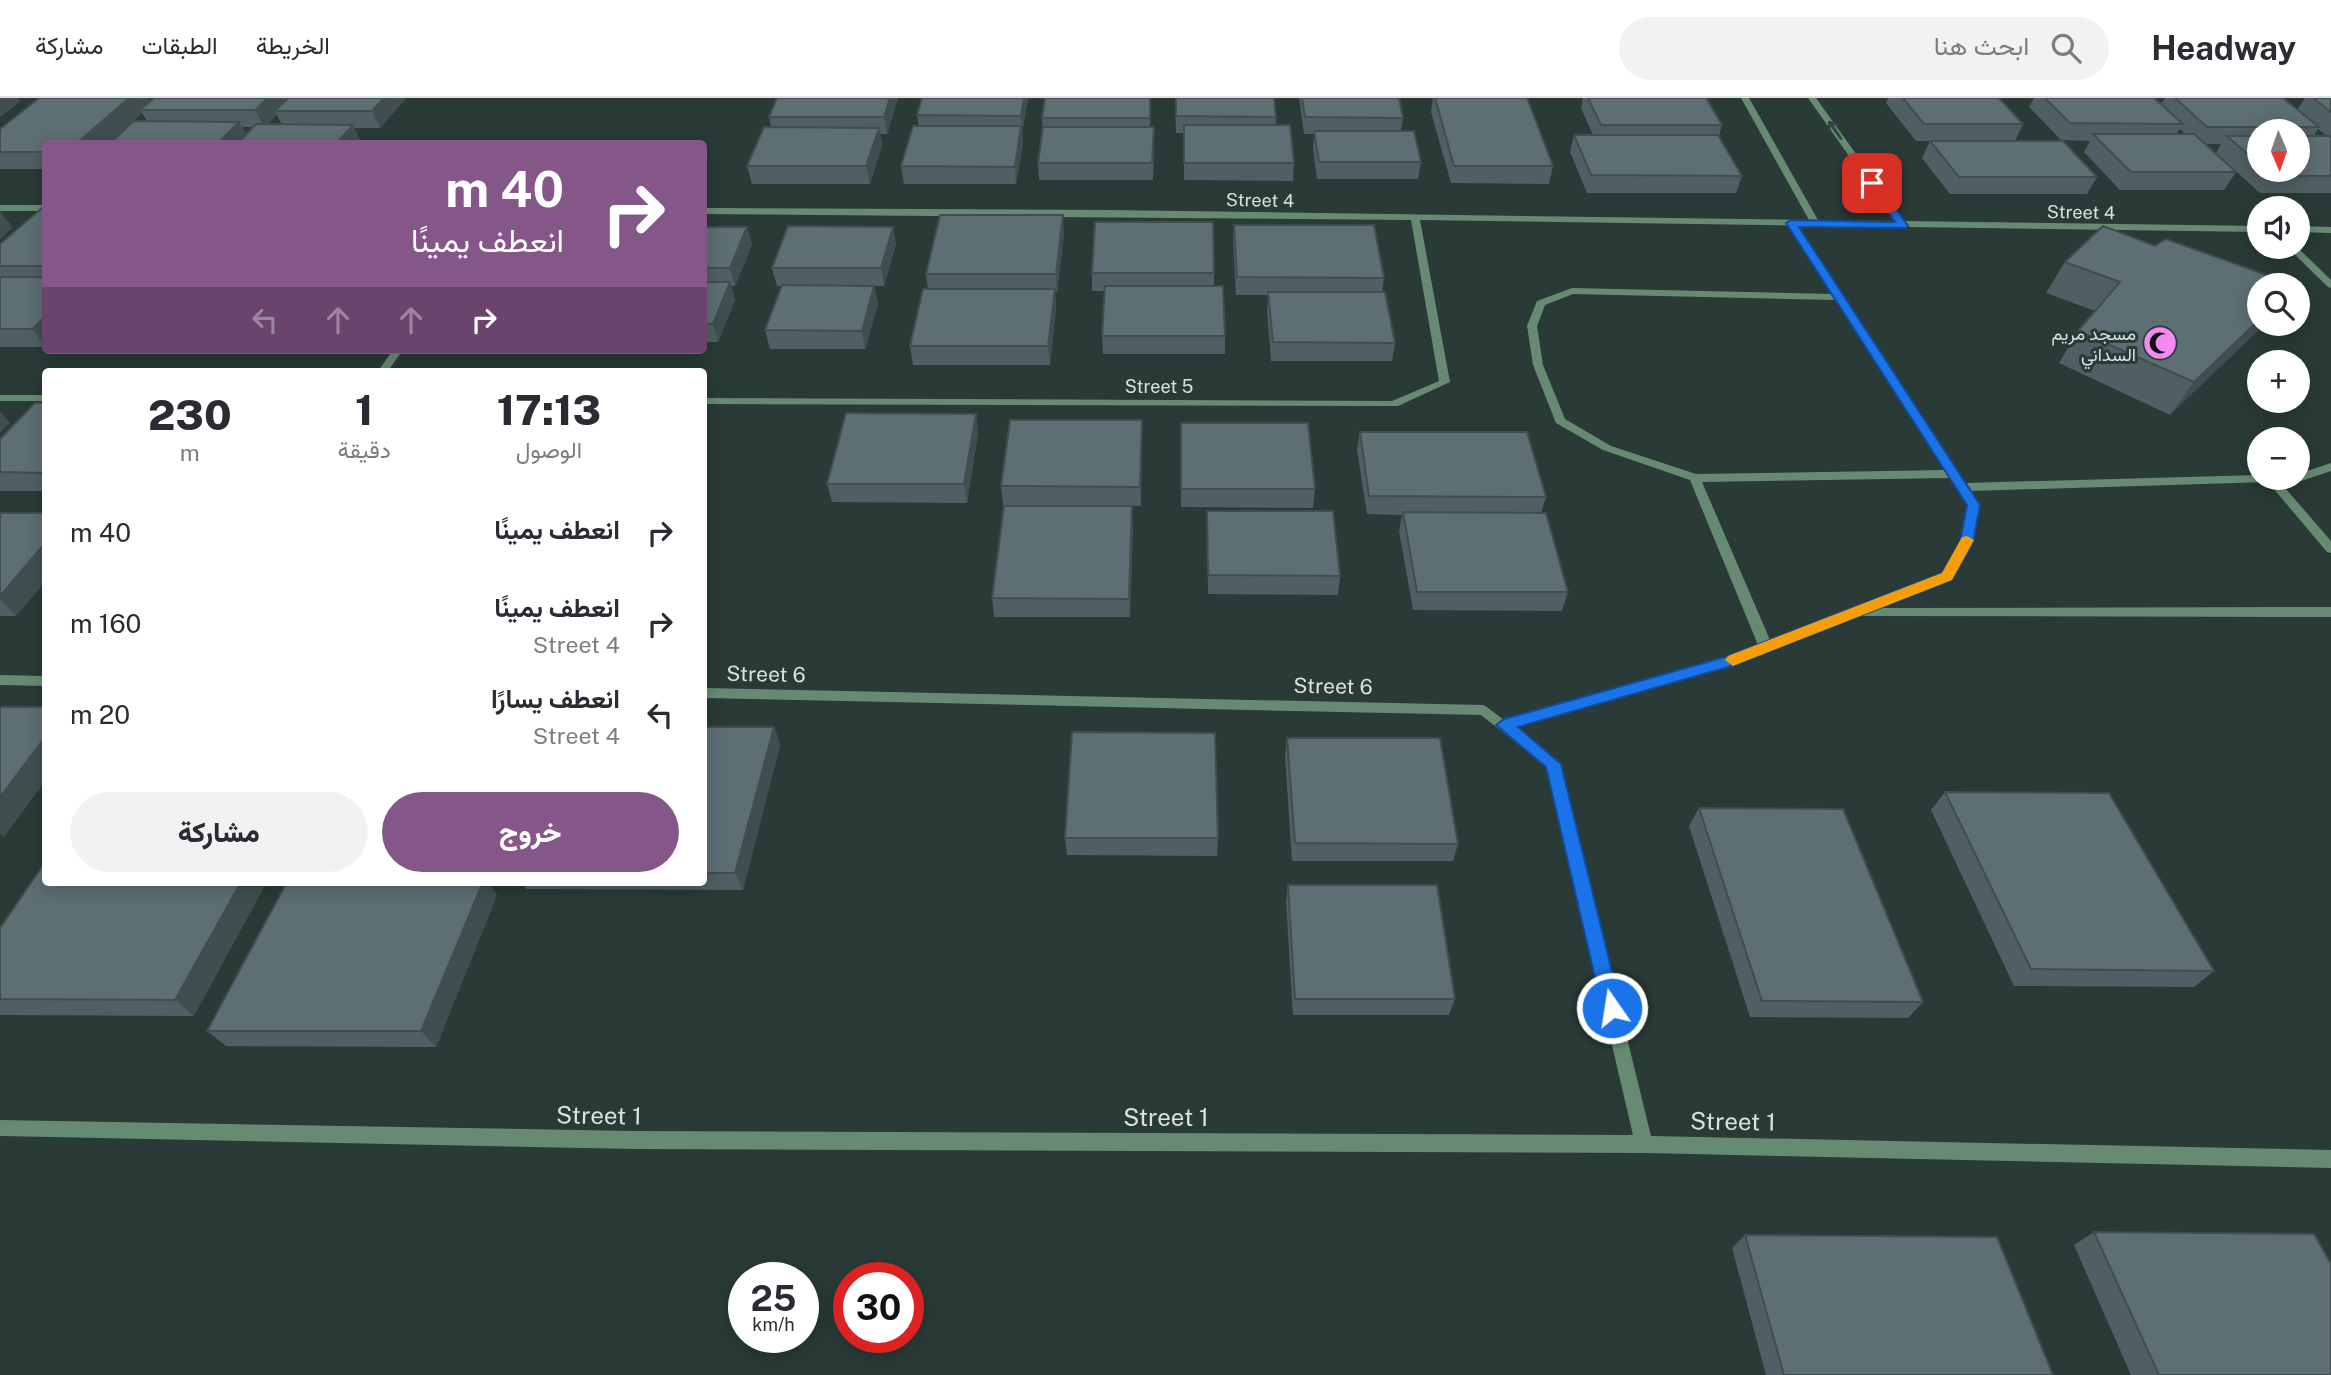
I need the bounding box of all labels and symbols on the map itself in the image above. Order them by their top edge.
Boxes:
north arrow [2247,119,2310,182]
one-way arrow [1828,121,1842,140]
pin [1842,153,1902,213]
street label: Street 4 [1226,189,1294,211]
street label: Street 4 [2047,201,2115,223]
place label: مسجد مريم السداني [2051,323,2136,370]
mosque icon: مسجد مريم السداني [2141,324,2179,362]
street label: Street 5 [1125,376,1193,397]
street label: Street 6 [726,661,806,687]
street label: Street 6 [1293,673,1373,699]
position arrow [1575,971,1649,1045]
street label: Street 1 [556,1100,642,1130]
street label: Street 1 [1123,1103,1209,1131]
street label: Street 1 [1690,1106,1776,1136]
speed limit sign: 30 [833,1262,924,1353]

